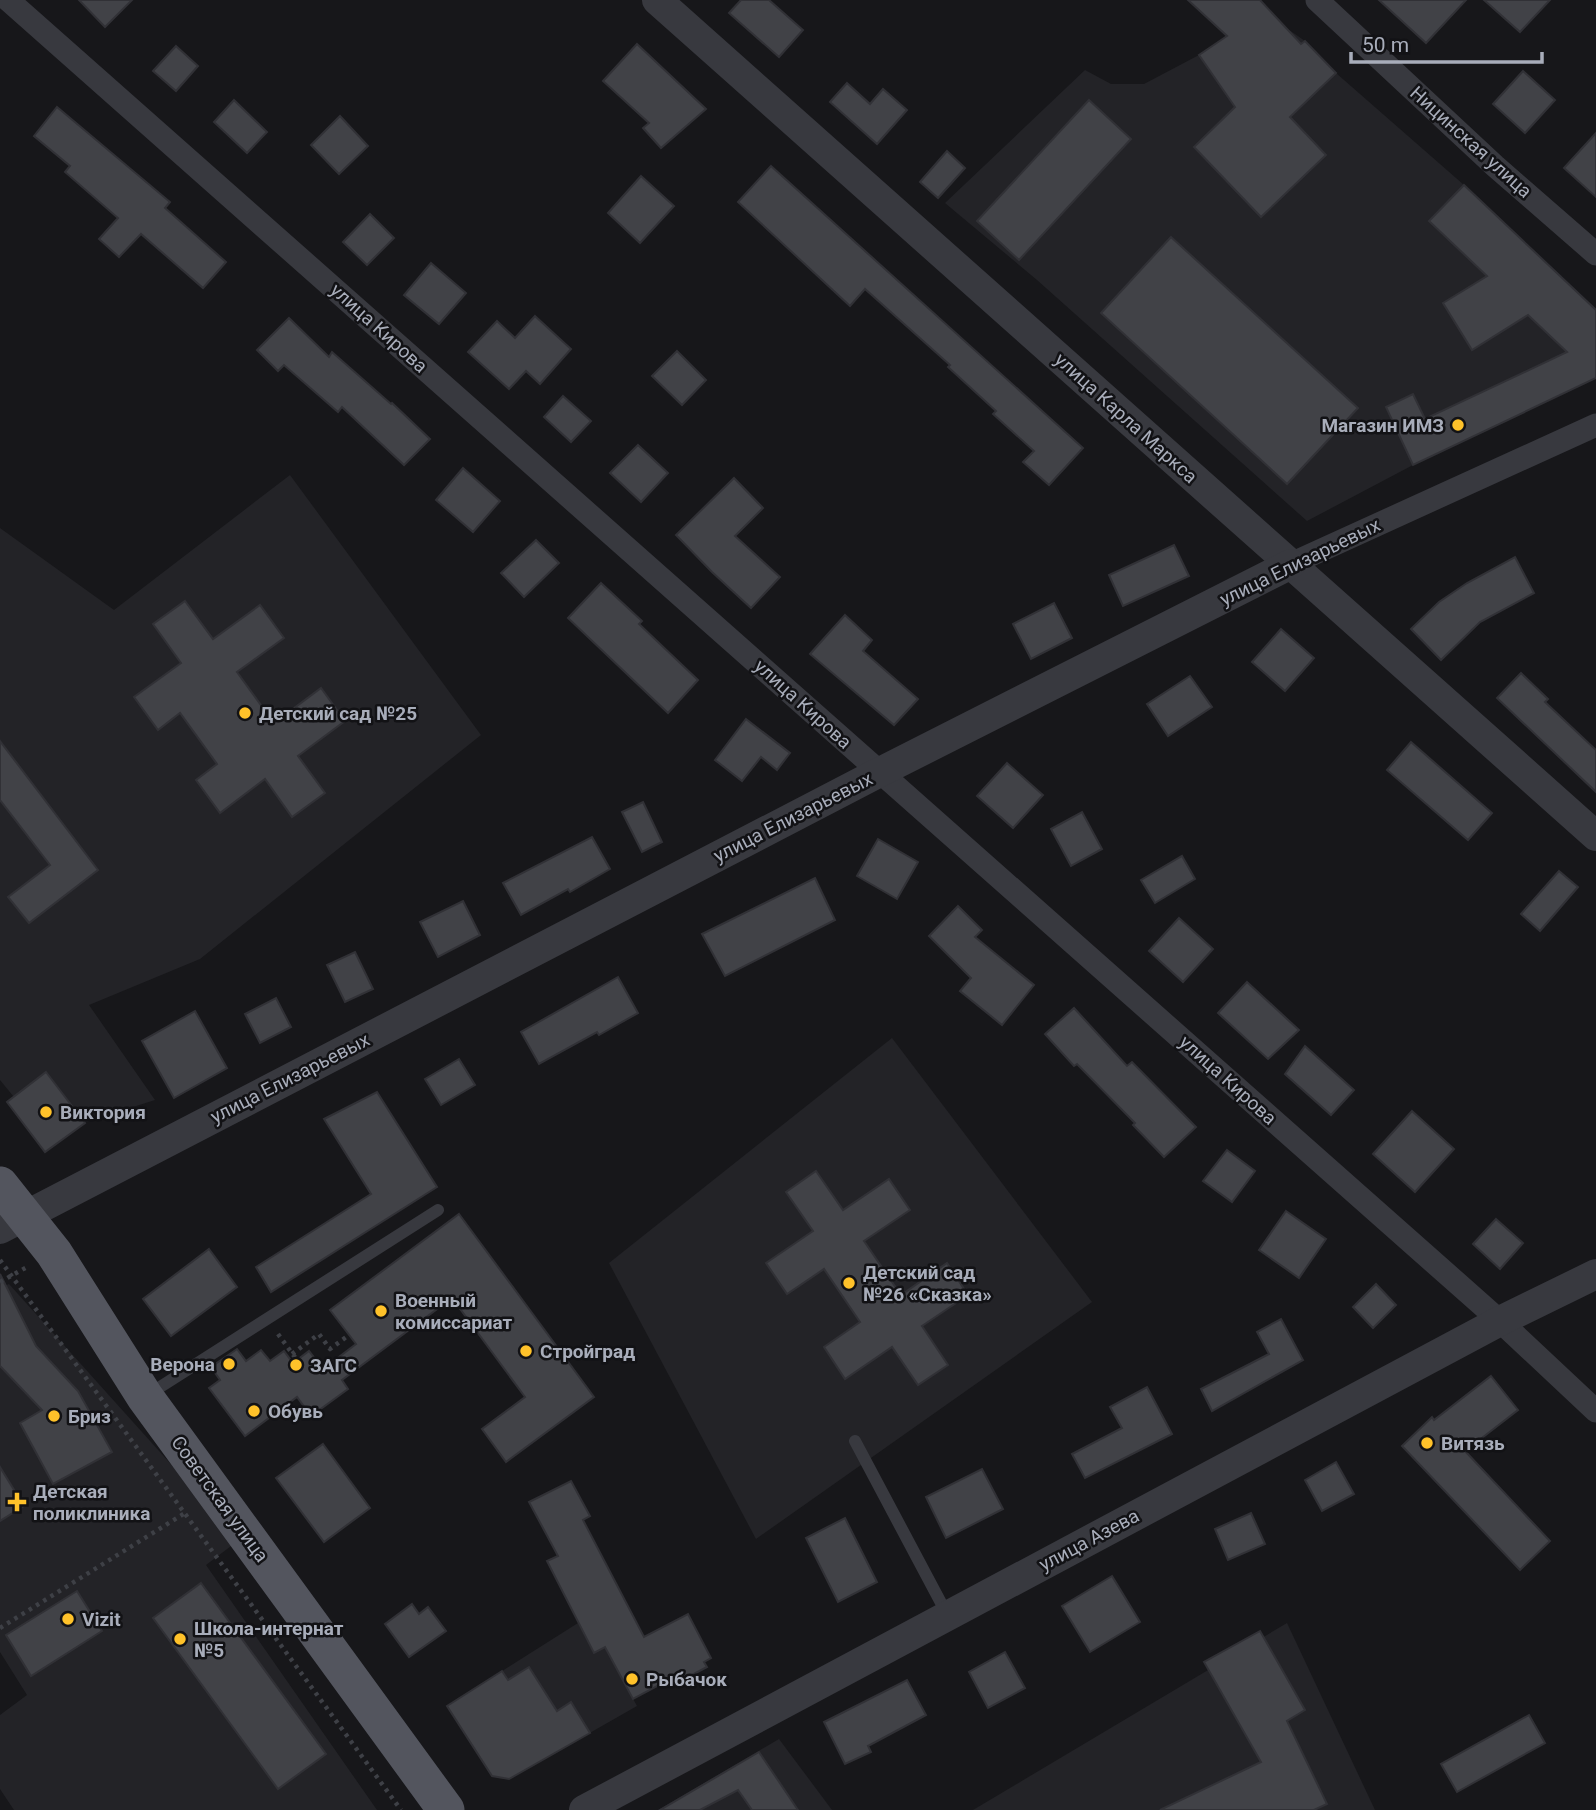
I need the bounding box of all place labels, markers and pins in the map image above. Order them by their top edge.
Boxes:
place label: Магазин ИМЗ [1321,414,1444,437]
marker: Магазин ИМЗ [1450,417,1466,433]
place label: Детский сад №25 [259,702,417,725]
marker: Детский сад №25 [237,705,253,721]
place label: Виктория [60,1101,146,1124]
marker: Виктория [38,1104,54,1120]
place label: Детский сад №26 «Сказка» [863,1261,992,1306]
marker: Детский сад №26 «Сказка» [841,1275,857,1291]
place label: Военный комиссариат [395,1289,513,1334]
marker: Военный комиссариат [373,1303,389,1319]
place label: Стройград [540,1340,635,1363]
marker: Стройград [518,1343,534,1359]
place label: Верона [150,1353,215,1376]
place label: ЗАГС [310,1354,357,1377]
marker: Верона [221,1356,237,1372]
marker: ЗАГС [288,1357,304,1373]
place label: Обувь [268,1400,323,1423]
marker: Обувь [246,1403,262,1419]
place label: Бриз [68,1405,111,1428]
marker: Бриз [46,1408,62,1424]
place label: Витязь [1441,1432,1505,1455]
marker: Витязь [1419,1435,1435,1451]
place label: Детская поликлиника [33,1480,150,1525]
marker: Детская поликлиника [7,1492,27,1512]
place label: Vizit [82,1608,121,1631]
marker: Vizit [60,1611,76,1627]
place label: Школа-интернат №5 [194,1617,344,1662]
marker: Школа-интернат №5 [172,1631,188,1647]
place label: Рыбачок [646,1668,727,1691]
marker: Рыбачок [624,1671,640,1687]

